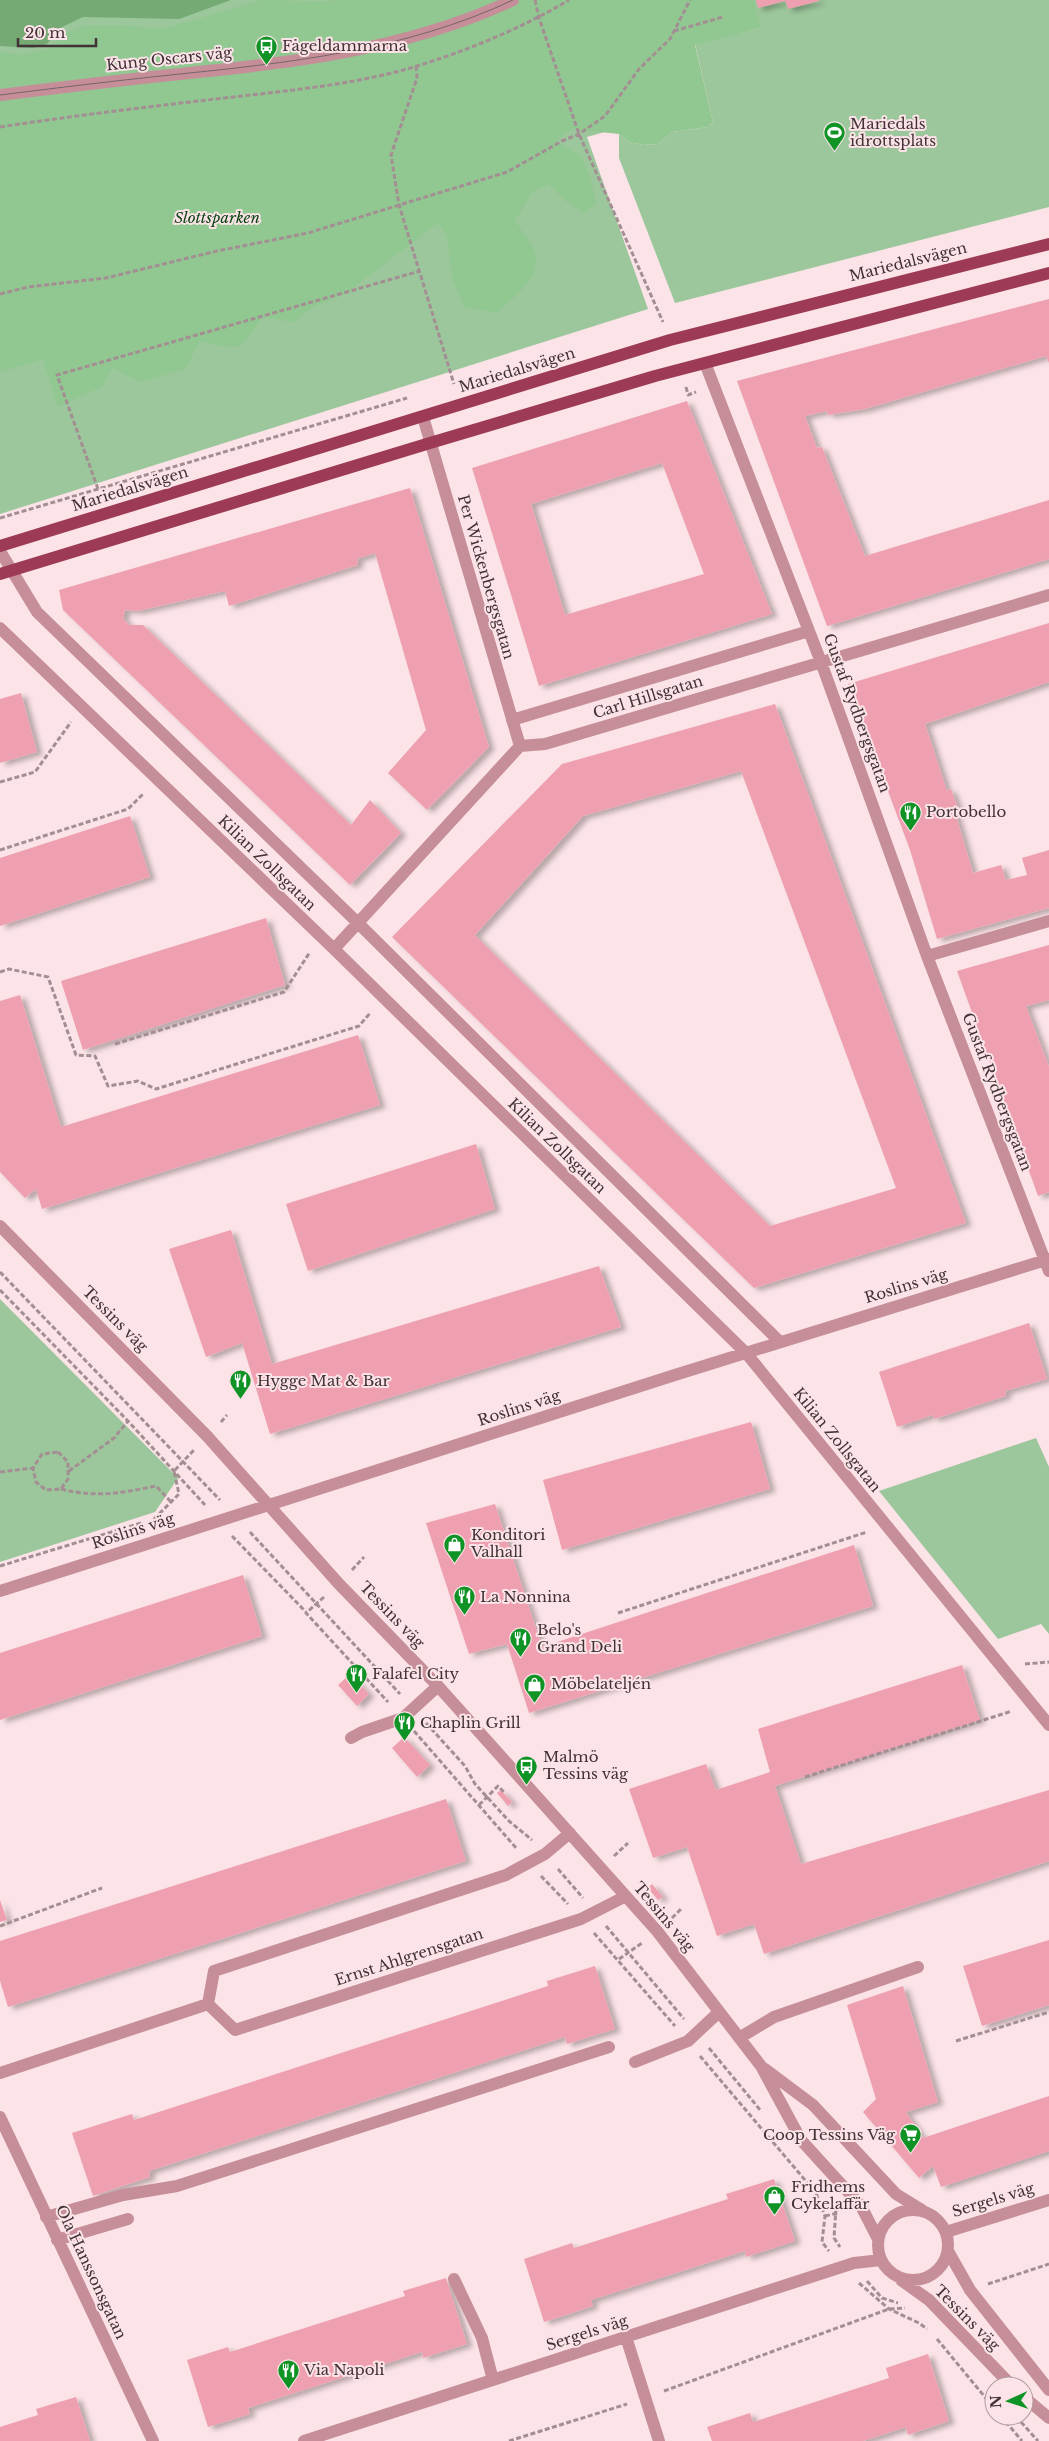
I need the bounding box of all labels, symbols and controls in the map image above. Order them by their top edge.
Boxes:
scale bar [18,15,95,47]
text: 20 m [25,23,65,42]
bus stop icon: Fågeldammarna [254,34,278,65]
place label: Fågeldammarna [282,36,408,55]
street label: Kung Oscars väg [105,42,234,75]
place label: Mariedals idrottsplats [850,114,936,150]
sports icon: Mariedals idrottsplats [822,121,846,152]
park label: Slottsparken [174,208,260,227]
street label: Mariedalsvägen [847,238,969,285]
street label: Mariedalsvägen [456,343,577,396]
street label: Mariedalsvägen [69,462,190,515]
street label: Per Wickenbergsgatan [454,492,519,661]
street label: Gustaf Rydbergsgatan [820,631,895,795]
street label: Carl Hillsgatan [591,671,705,722]
restaurant icon: Portobello [898,800,922,831]
place label: Portobello [926,802,1006,821]
street label: Kilian Zollsgatan [214,811,320,914]
street label: Gustaf Rydbergsgatan [958,1010,1036,1174]
street label: Kilian Zollsgatan [504,1094,610,1197]
street label: Roslins väg [862,1264,951,1307]
street label: Tessins väg [79,1282,153,1356]
restaurant icon: Hygge Mat & Bar [229,1369,253,1400]
place label: Hygge Mat & Bar [257,1371,391,1390]
street label: Kilian Zollsgatan [789,1383,885,1496]
street label: Roslins väg [475,1385,563,1430]
street label: Roslins väg [89,1508,177,1553]
place label: Konditori Valhall [470,1525,545,1561]
shop icon: Konditori Valhall [443,1532,467,1563]
street label: Tessins väg [356,1577,429,1653]
restaurant icon: La Nonnina [452,1585,476,1616]
place label: La Nonnina [480,1587,571,1606]
place label: Belo's Grand Deli [537,1620,622,1656]
restaurant icon: Belo's Grand Deli [509,1627,533,1658]
restaurant icon: Falafel City [344,1662,368,1693]
place label: Falafel City [372,1664,460,1683]
shop icon: Möbelateljén [523,1672,547,1703]
place label: Möbelateljén [551,1674,651,1693]
restaurant icon: Chaplin Grill [392,1711,416,1742]
place label: Chaplin Grill [420,1713,521,1732]
place label: Malmö Tessins väg [543,1747,629,1783]
bus stop icon: Malmö Tessins väg [515,1754,539,1785]
street label: Tessins väg [630,1878,700,1956]
street label: Ernst Ahlgrensgatan [332,1924,485,1989]
supermarket icon: Coop Tessins Väg [899,2123,923,2154]
place label: Coop Tessins Väg [763,2125,896,2144]
place label: Fridhems Cykelaffär [791,2177,870,2213]
street label: Sergels väg [950,2178,1037,2221]
shop icon: Fridhems Cykelaffär [763,2184,787,2215]
street label: Ola Hanssonsgatan [52,2202,131,2342]
street label: Tessins väg [931,2281,1005,2355]
street label: Sergels väg [544,2310,631,2355]
restaurant icon: Via Napoli [276,2358,300,2389]
place label: Via Napoli [303,2360,384,2379]
north arrow [984,2376,1034,2426]
text: N [987,2395,1005,2409]

